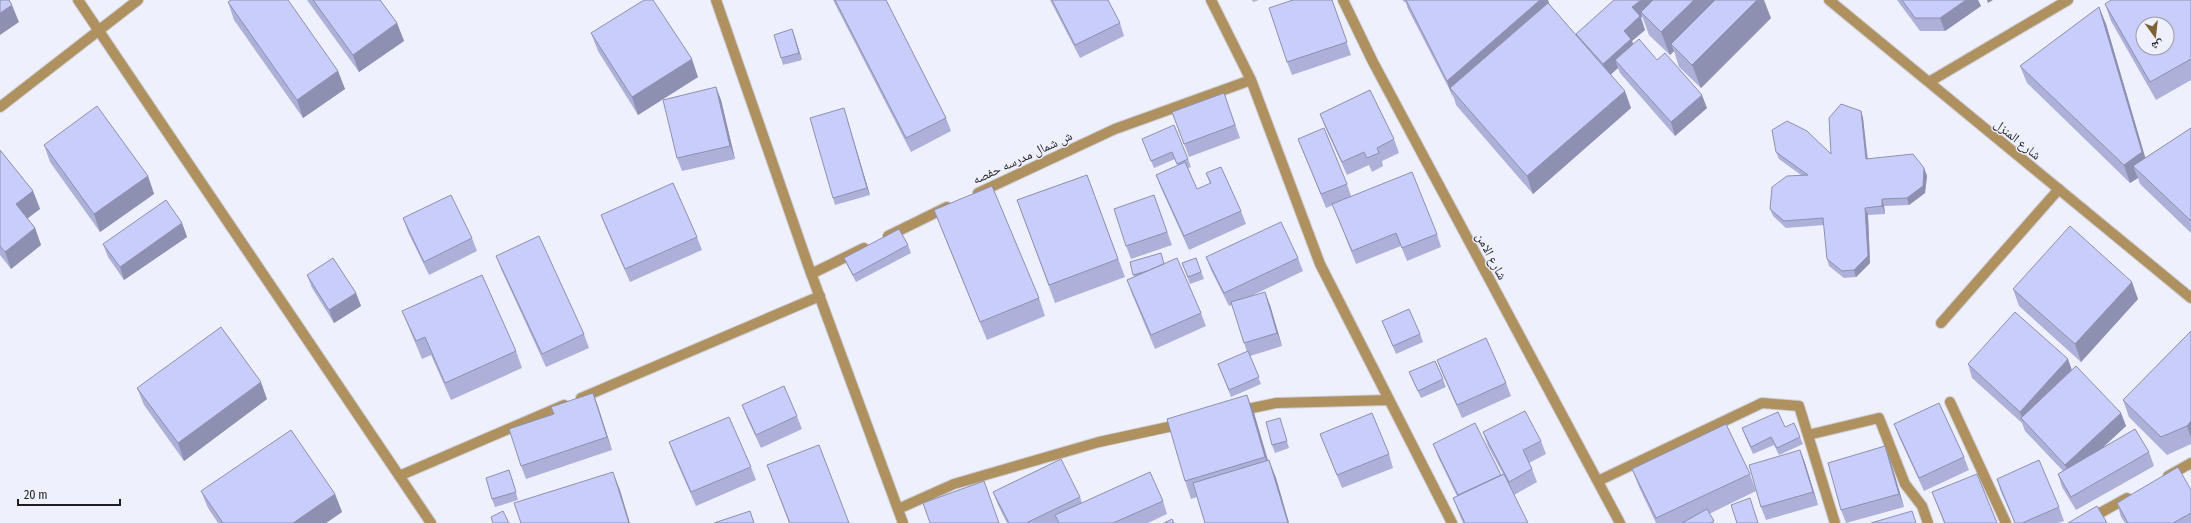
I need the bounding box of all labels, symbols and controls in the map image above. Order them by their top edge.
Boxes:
north arrow [2135,16,2175,56]
text: ش [2150,36,2165,53]
street label: شارع المنزل [1990,116,2044,164]
street label: ش شمال مدرسه حفصه [970,128,1075,188]
street label: شارع الامن [1471,230,1510,283]
scale bar [18,481,120,507]
text: 20 m [24,488,48,502]

